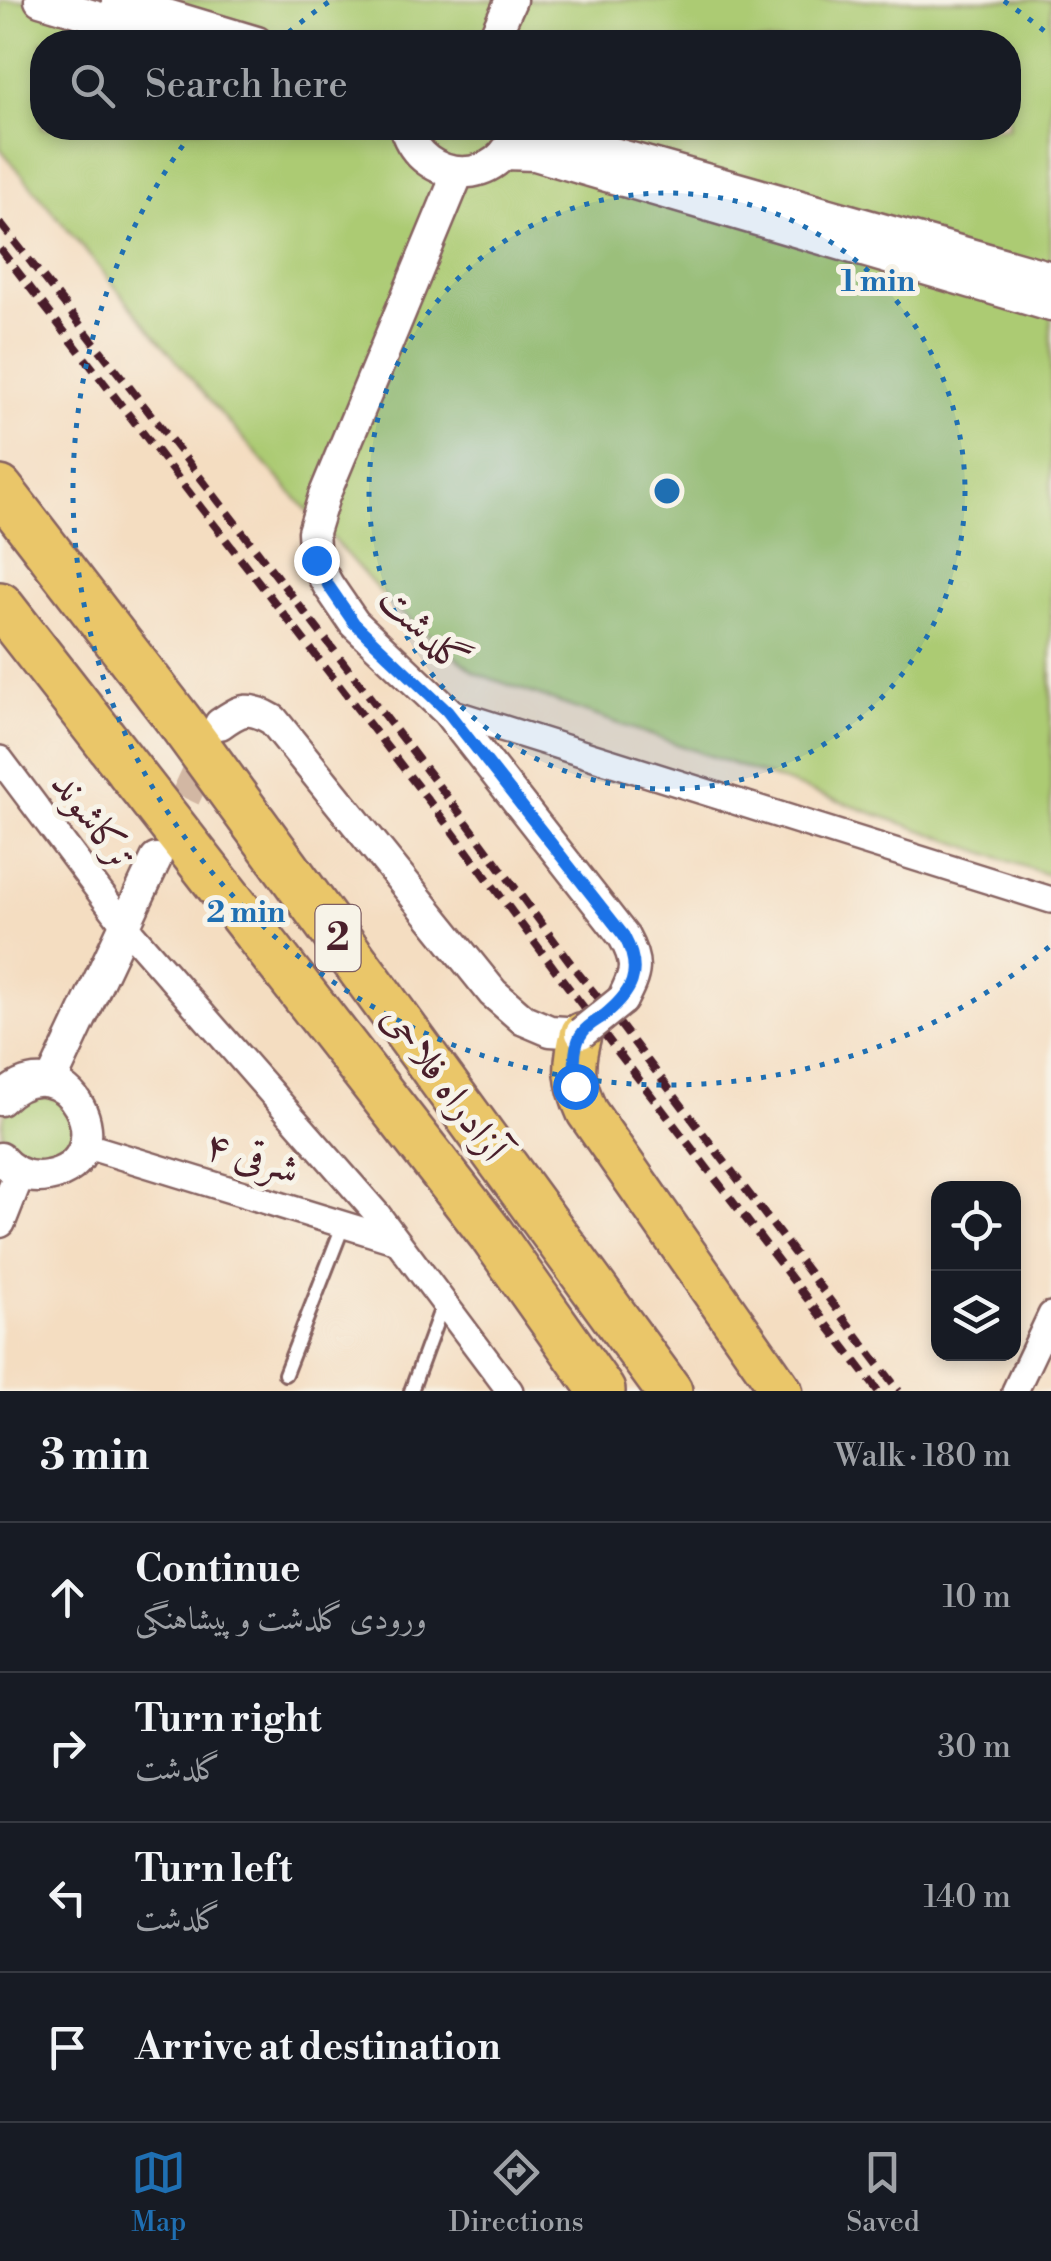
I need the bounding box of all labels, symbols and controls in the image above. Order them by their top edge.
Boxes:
search box [30,30,1021,140]
icon: search [65,58,120,113]
text: Search here [145,62,348,109]
text: 1 min [841,263,916,301]
centre of rings [649,473,685,509]
route end [294,538,340,584]
street label: گلدشت [367,574,479,686]
street label: ترکاشوند [39,761,147,881]
text: 2 min [207,894,286,932]
road number: 2 [316,905,360,971]
street label: آزادراه فلاحی [370,995,520,1175]
route start [553,1064,599,1110]
street label: ۴ شرقی [199,1120,305,1196]
map controls [931,1181,1021,1361]
button: locate [931,1181,1021,1271]
button: layers [931,1271,1021,1361]
text: 3 min [40,1430,149,1483]
text: Walk · 180 m [835,1436,1011,1476]
text: Continue [135,1546,300,1593]
icon: ahead [40,1570,95,1625]
text: 10 m [942,1577,1011,1617]
text: ورودی گلدشت و پیشاهنگی [135,1599,427,1639]
text: Turn right [135,1696,321,1743]
icon: right [40,1720,95,1775]
text: 30 m [937,1727,1011,1767]
text: گلدشت [135,1749,221,1789]
text: Turn left [135,1846,292,1893]
icon: left [40,1870,95,1925]
text: 140 m [924,1877,1011,1917]
text: گلدشت [135,1899,221,1939]
icon: arrive [40,2020,95,2075]
text: Arrive at destination [135,2024,501,2071]
tab: Map [131,2145,186,2240]
tab: Directions [449,2145,584,2240]
tab: Saved [846,2145,920,2240]

